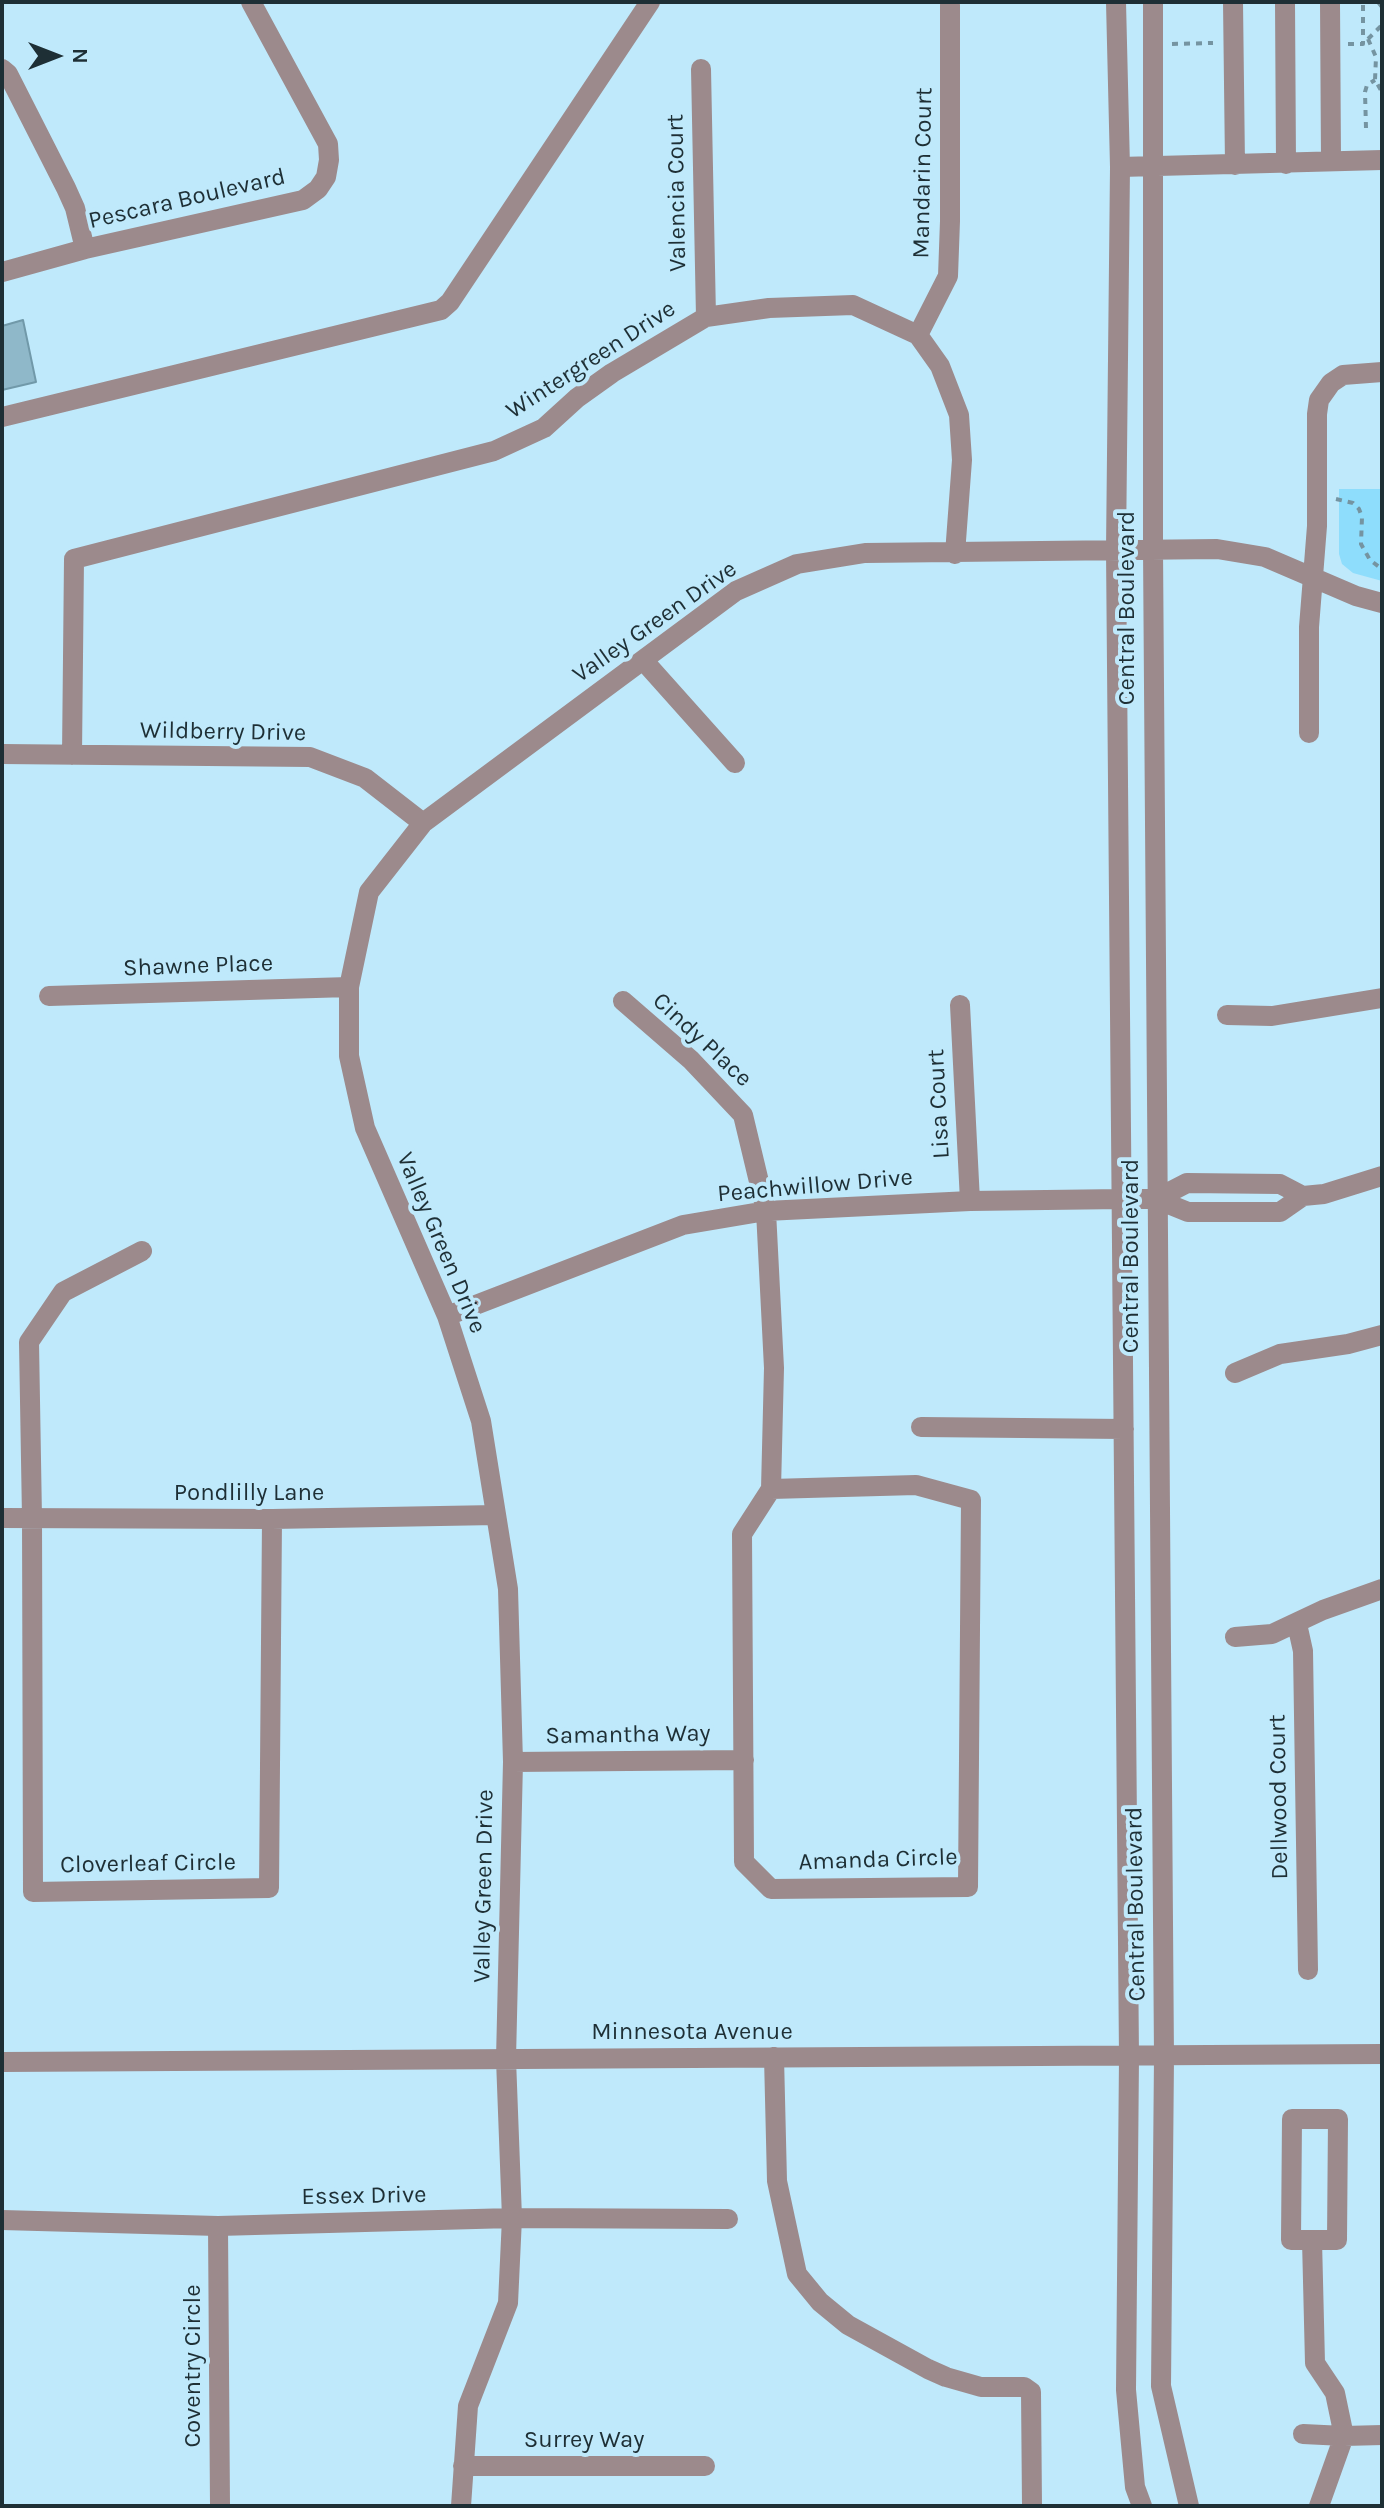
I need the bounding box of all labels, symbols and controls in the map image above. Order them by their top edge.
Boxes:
north arrow [16,16,96,96]
text: N [67,48,93,64]
street label: Mandarin Court [907,87,939,259]
street label: Valencia Court [661,114,693,272]
street label: Pescara Boulevard [86,162,288,236]
street label: Wintergreen Drive [501,295,681,425]
street label: Central Boulevard [1113,511,1141,705]
street label: Valley Green Drive [567,555,743,689]
street label: Wildberry Drive [140,716,306,748]
street label: Shawne Place [123,949,273,983]
street label: Cindy Place [646,987,758,1093]
street label: Lisa Court [922,1048,956,1160]
street label: Valley Green Drive [390,1148,492,1338]
street label: Central Boulevard [1117,1159,1145,1353]
street label: Peachwillow Drive [716,1163,914,1209]
street label: Pondlilly Lane [174,1479,324,1507]
street label: Dellwood Court [1263,1714,1295,1880]
street label: Samantha Way [545,1719,711,1751]
street label: Valley Green Drive [468,1789,500,1983]
street label: Central Boulevard [1120,1806,1152,2002]
street label: Amanda Circle [798,1843,958,1877]
street label: Cloverleaf Circle [60,1848,236,1880]
street label: Minnesota Avenue [591,2018,793,2046]
street label: Essex Drive [301,2181,427,2211]
street label: Coventry Circle [179,2284,207,2448]
street label: Surrey Way [524,2426,644,2454]

